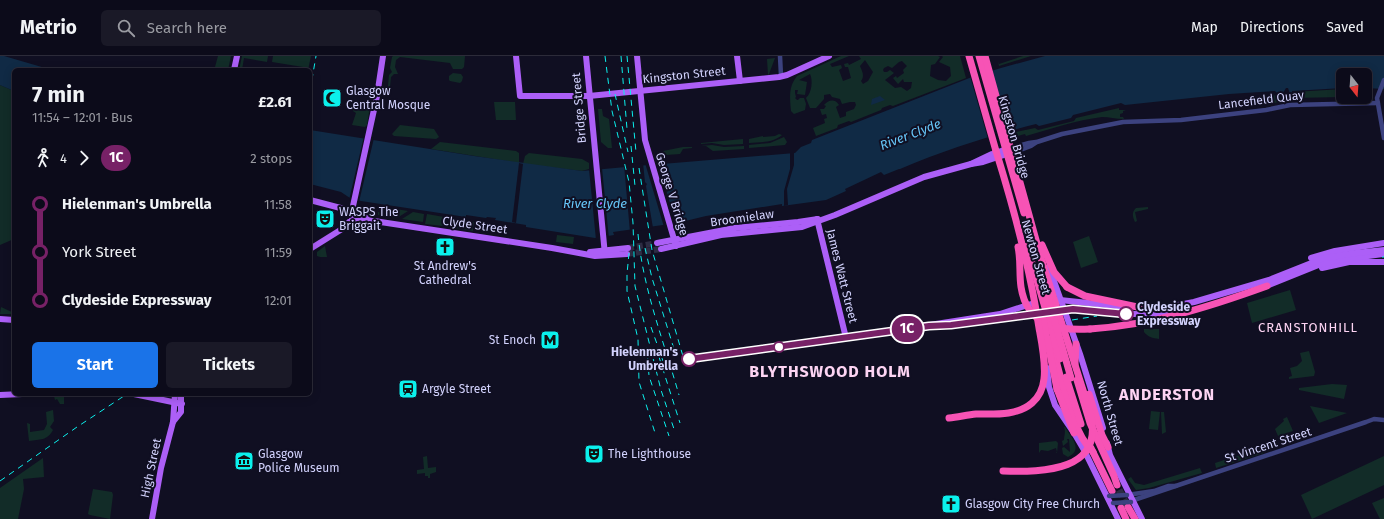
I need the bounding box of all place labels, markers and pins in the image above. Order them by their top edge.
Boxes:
place label: Glasgow Central Mosque [346,84,430,112]
mosque icon: Glasgow Central Mosque [321,87,343,109]
place label: WASPS The Briggait [339,205,399,233]
theatre icon: WASPS The Briggait [314,208,336,230]
church icon: St Andrew's Cathedral [434,236,456,258]
place label: St Andrew's Cathedral [414,259,477,287]
place label: Clydeside Expressway [1137,300,1201,328]
marker: Clydeside Expressway [1118,306,1134,322]
metro station icon: St Enoch [539,329,561,351]
place label: St Enoch [489,333,536,347]
unlabelled marker [773,341,785,353]
place label: Hielenman's Umbrella [611,345,678,373]
marker: Hielenman's Umbrella [681,351,697,367]
station icon: Argyle Street [397,378,419,400]
place label: Argyle Street [422,382,492,396]
theatre icon: The Lighthouse [583,443,605,465]
place label: Glasgow Police Museum [258,447,339,475]
place label: The Lighthouse [608,447,691,461]
museum icon: Glasgow Police Museum [233,450,255,472]
church icon: Glasgow City Free Church [940,493,962,515]
place label: Glasgow City Free Church [965,497,1100,511]

